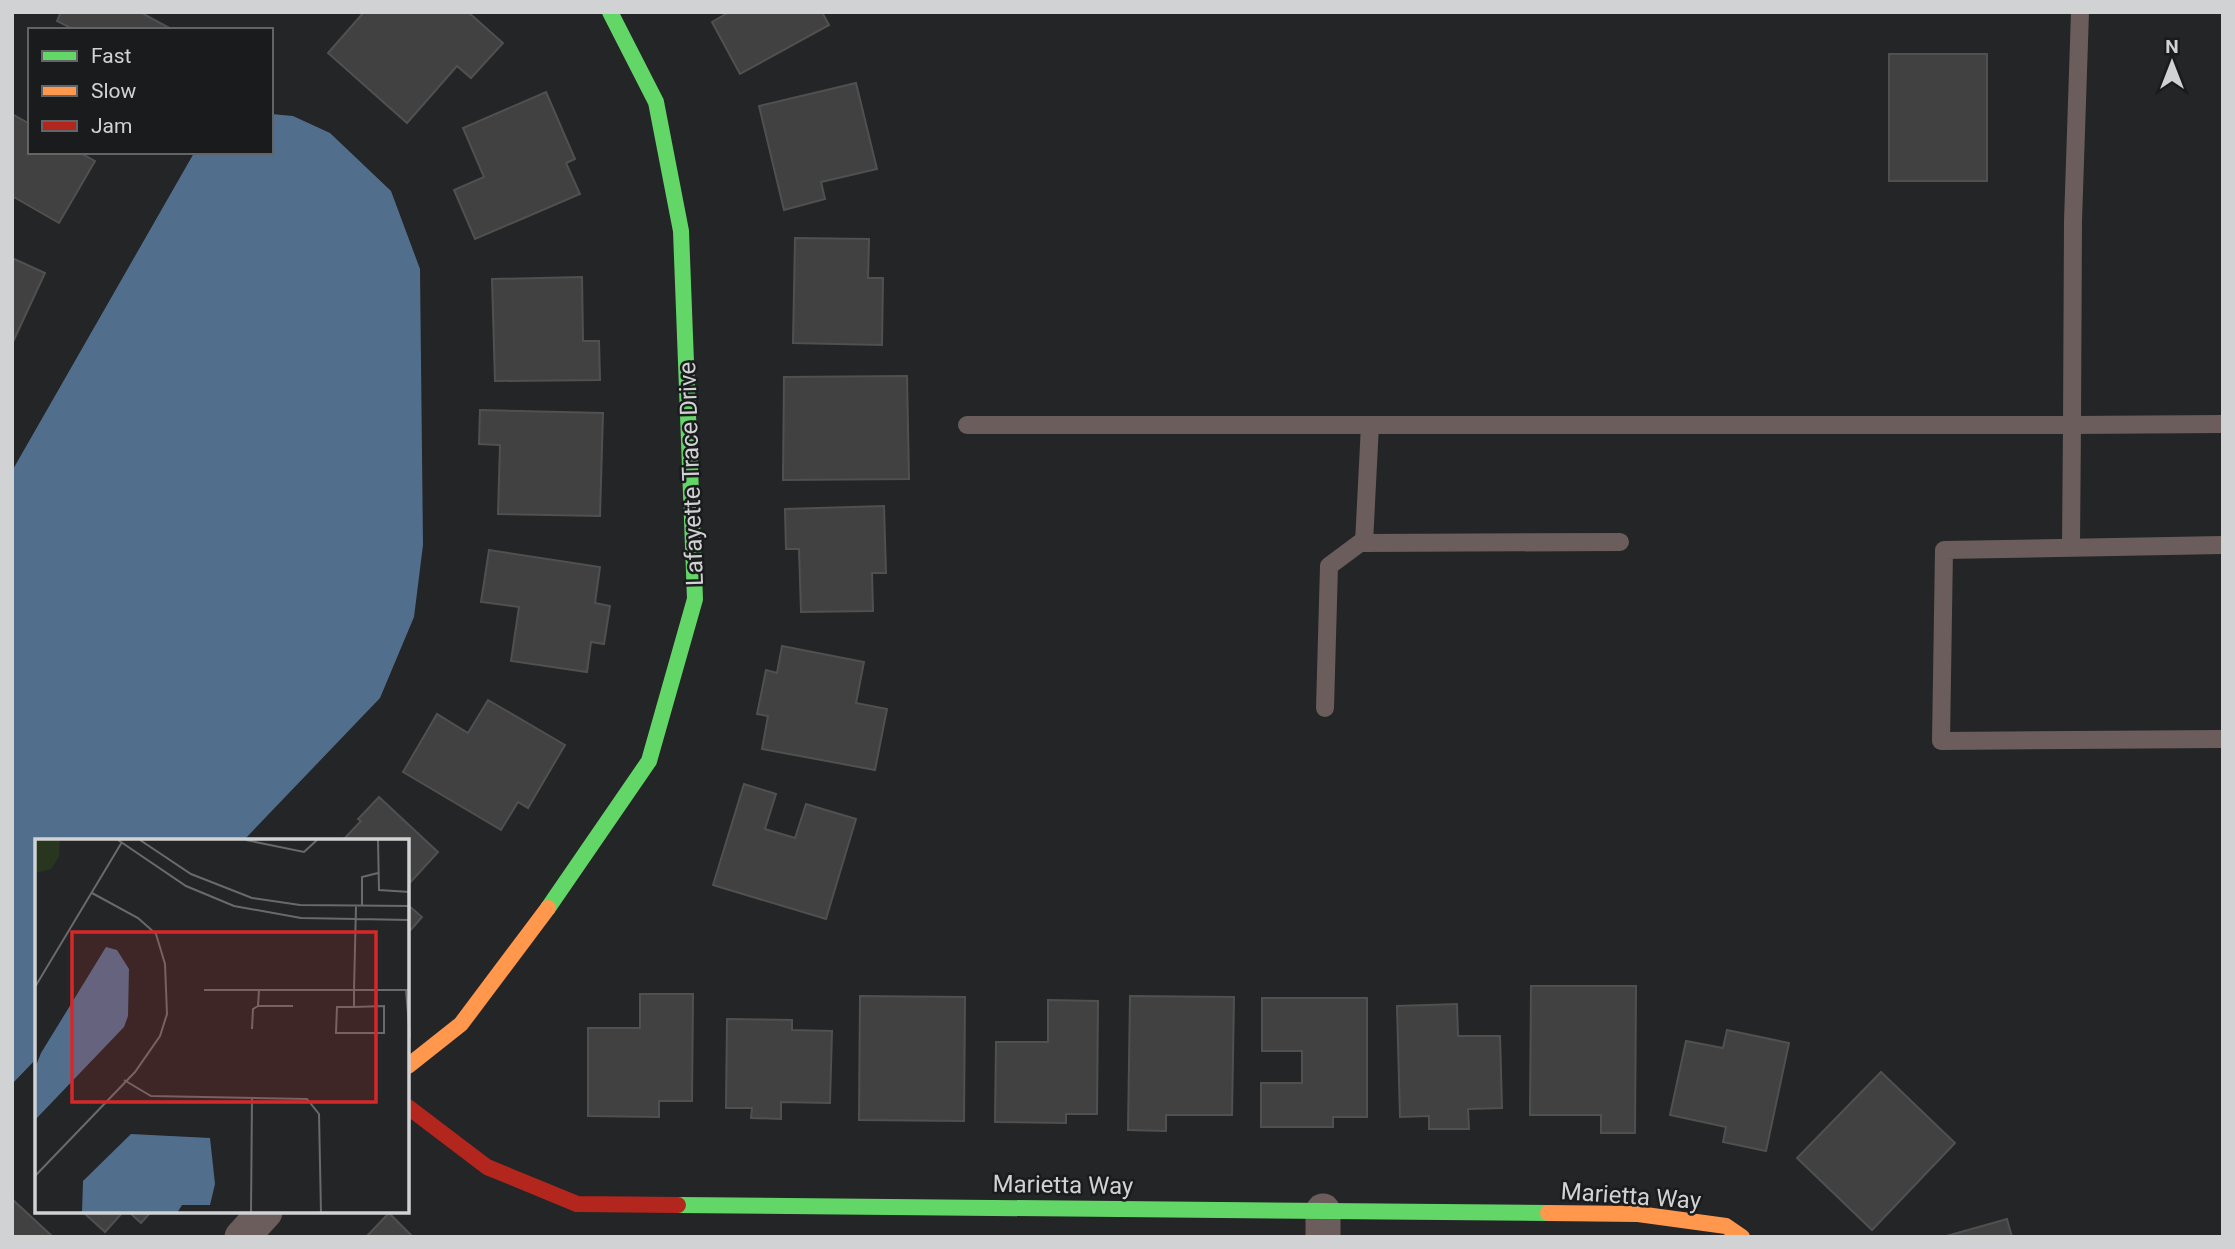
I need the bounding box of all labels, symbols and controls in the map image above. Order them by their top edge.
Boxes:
legend [28,28,273,154]
north arrow [2137,28,2207,98]
text: N [2165,35,2179,58]
text: Fast [91,44,132,68]
text: Slow [91,79,137,103]
text: Jam [91,114,132,138]
street label: Lafayette Trace Drive [673,361,709,587]
inset map [35,839,410,1214]
street label: Marietta Way [992,1170,1134,1200]
street label: Marietta Way [1560,1177,1703,1215]

